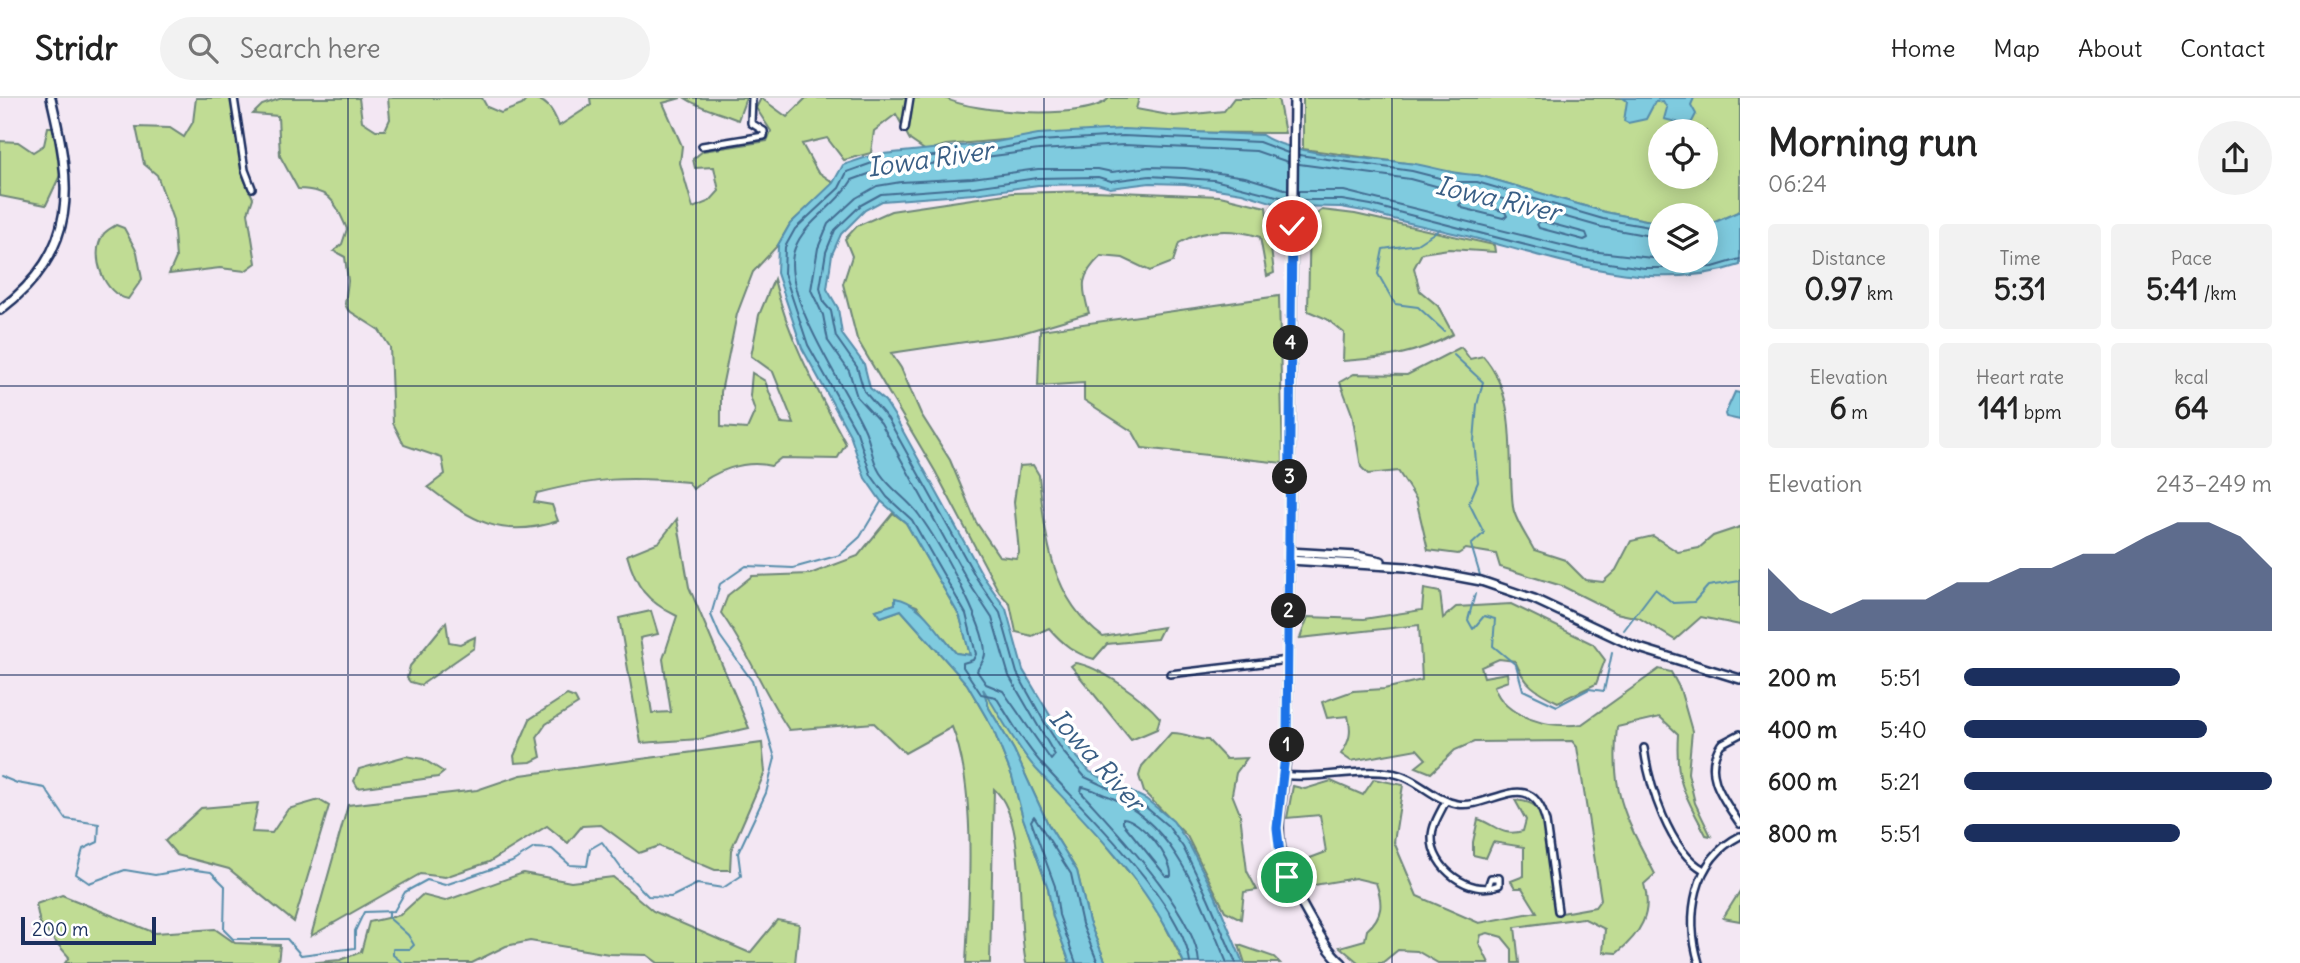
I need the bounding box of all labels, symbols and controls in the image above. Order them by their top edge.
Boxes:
search box [160,17,650,80]
text: Stridr [35,27,118,69]
icon: search [184,29,222,67]
text: Search here [240,32,381,65]
text: Home [1891,33,1955,63]
text: Map [1993,33,2040,63]
text: About [2078,33,2142,63]
text: Contact [2180,33,2265,63]
map controls [1648,119,1718,273]
button: locate [1648,119,1718,189]
text: Morning run [1768,119,1978,166]
button: share [2198,121,2272,195]
water label: Iowa River [865,133,998,184]
water label: Iowa River [1433,168,1567,230]
text: 06:24 [1768,169,1827,198]
pin [1262,196,1322,256]
button: layers [1648,203,1718,273]
icon: check [1273,207,1311,245]
text: Distance [1812,246,1886,270]
text: Time [1999,246,2041,270]
text: Pace [2171,246,2212,270]
text: 0.97 [1804,270,1862,308]
text: 5:31 [1994,270,2046,308]
text: 5:41 [2146,270,2199,308]
text: km [1862,281,1893,305]
text: /km [2199,281,2237,305]
pin: 4 [1274,326,1308,360]
text: 4 [1285,330,1296,354]
text: Elevation [1810,365,1888,389]
text: Heart rate [1976,365,2064,389]
text: kcal [2174,365,2208,389]
text: 6 [1829,389,1847,427]
text: 141 [1978,389,2019,427]
text: 64 [2174,389,2209,427]
text: m [1847,400,1868,424]
text: bpm [2019,400,2062,424]
pin: 3 [1272,460,1308,494]
text: 3 [1284,464,1295,488]
text: Elevation [1768,469,1862,498]
text: 243–249 m [2156,469,2272,498]
pin: 2 [1272,594,1306,628]
text: 2 [1283,598,1294,622]
text: 200 m [1768,663,1837,692]
text: 5:51 [1880,663,1921,692]
water label: Iowa River [1043,702,1154,820]
text: 400 m [1768,715,1837,744]
text: 5:40 [1880,715,1927,744]
pin: 1 [1270,728,1304,762]
text: 1 [1283,732,1290,756]
text: 600 m [1768,767,1837,796]
text: 5:21 [1880,767,1920,796]
text: 800 m [1768,819,1837,848]
text: 5:51 [1880,819,1921,848]
pin [1257,847,1317,907]
icon: arrive [1268,858,1306,896]
scale bar [21,914,156,946]
text: 200 m [32,917,89,941]

